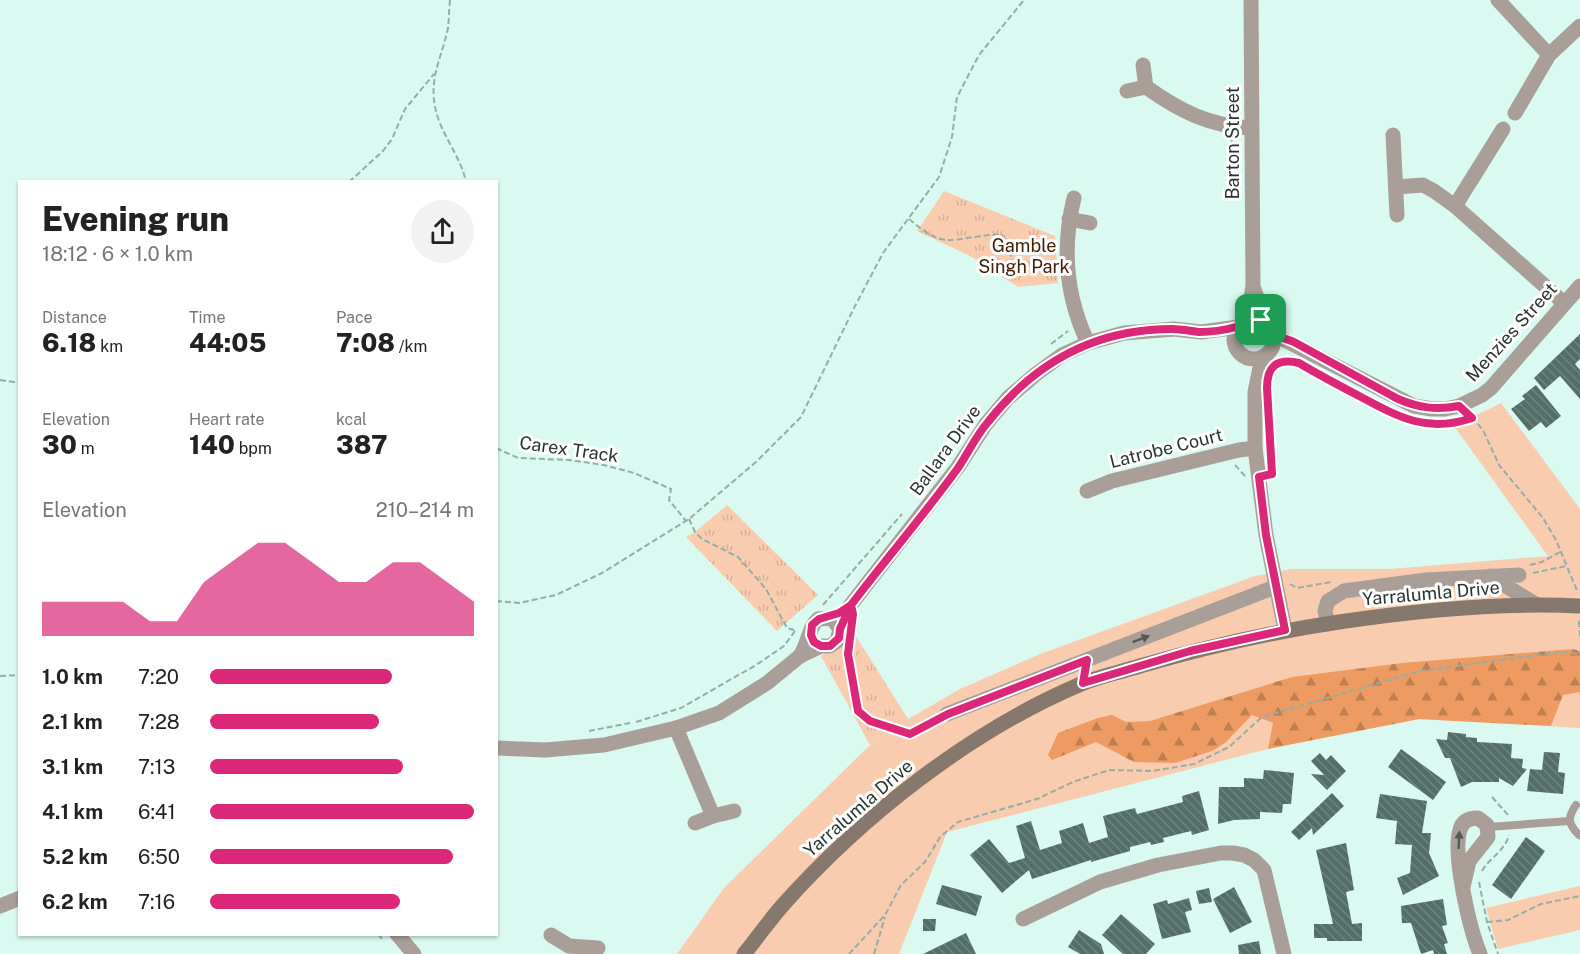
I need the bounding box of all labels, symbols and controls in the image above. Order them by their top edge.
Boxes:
street label: Barton Street [1222,86,1243,200]
text: Evening run [42,200,229,238]
button: share [411,200,474,263]
park label: Gamble Singh Park [978,235,1070,277]
text: 18:12 · 6 × 1.0 km [42,242,193,266]
street label: Menzies Street [1461,278,1561,386]
pin [1235,294,1286,345]
icon: arrive [1244,303,1277,336]
text: Distance [42,308,107,327]
text: Time [189,308,225,327]
text: Pace [336,308,373,327]
text: 6.18 [42,327,96,358]
text: 44:05 [189,327,266,358]
text: 7:08 [336,327,395,358]
text: km [96,337,123,356]
text: /km [395,337,427,356]
street label: Ballara Drive [905,401,985,499]
text: Elevation [42,410,110,429]
text: Heart rate [189,410,265,429]
text: kcal [336,410,367,429]
street label: Latrobe Court [1107,424,1225,472]
text: 30 [42,429,77,460]
text: 140 [189,429,235,460]
text: 387 [336,429,388,460]
street label: Carex Track [518,432,620,466]
text: m [77,439,95,458]
text: bpm [235,439,272,458]
text: Elevation [42,498,127,522]
text: 210–214 m [376,498,474,522]
street label: Yarralumla Drive [1362,577,1500,609]
one-way arrow [1133,633,1151,643]
text: 1.0 km [42,665,103,689]
text: 7:20 [138,665,179,689]
text: 2.1 km [42,710,103,734]
text: 7:28 [138,710,180,734]
text: 3.1 km [42,755,103,779]
text: 7:13 [138,755,175,779]
street label: Yarralumla Drive [799,755,917,861]
text: 4.1 km [42,800,103,824]
text: 6:41 [138,800,176,824]
one-way arrow [1454,830,1464,849]
text: 5.2 km [42,845,108,869]
text: 6:50 [138,845,180,869]
text: 6.2 km [42,890,108,914]
text: 7:16 [138,890,175,914]

